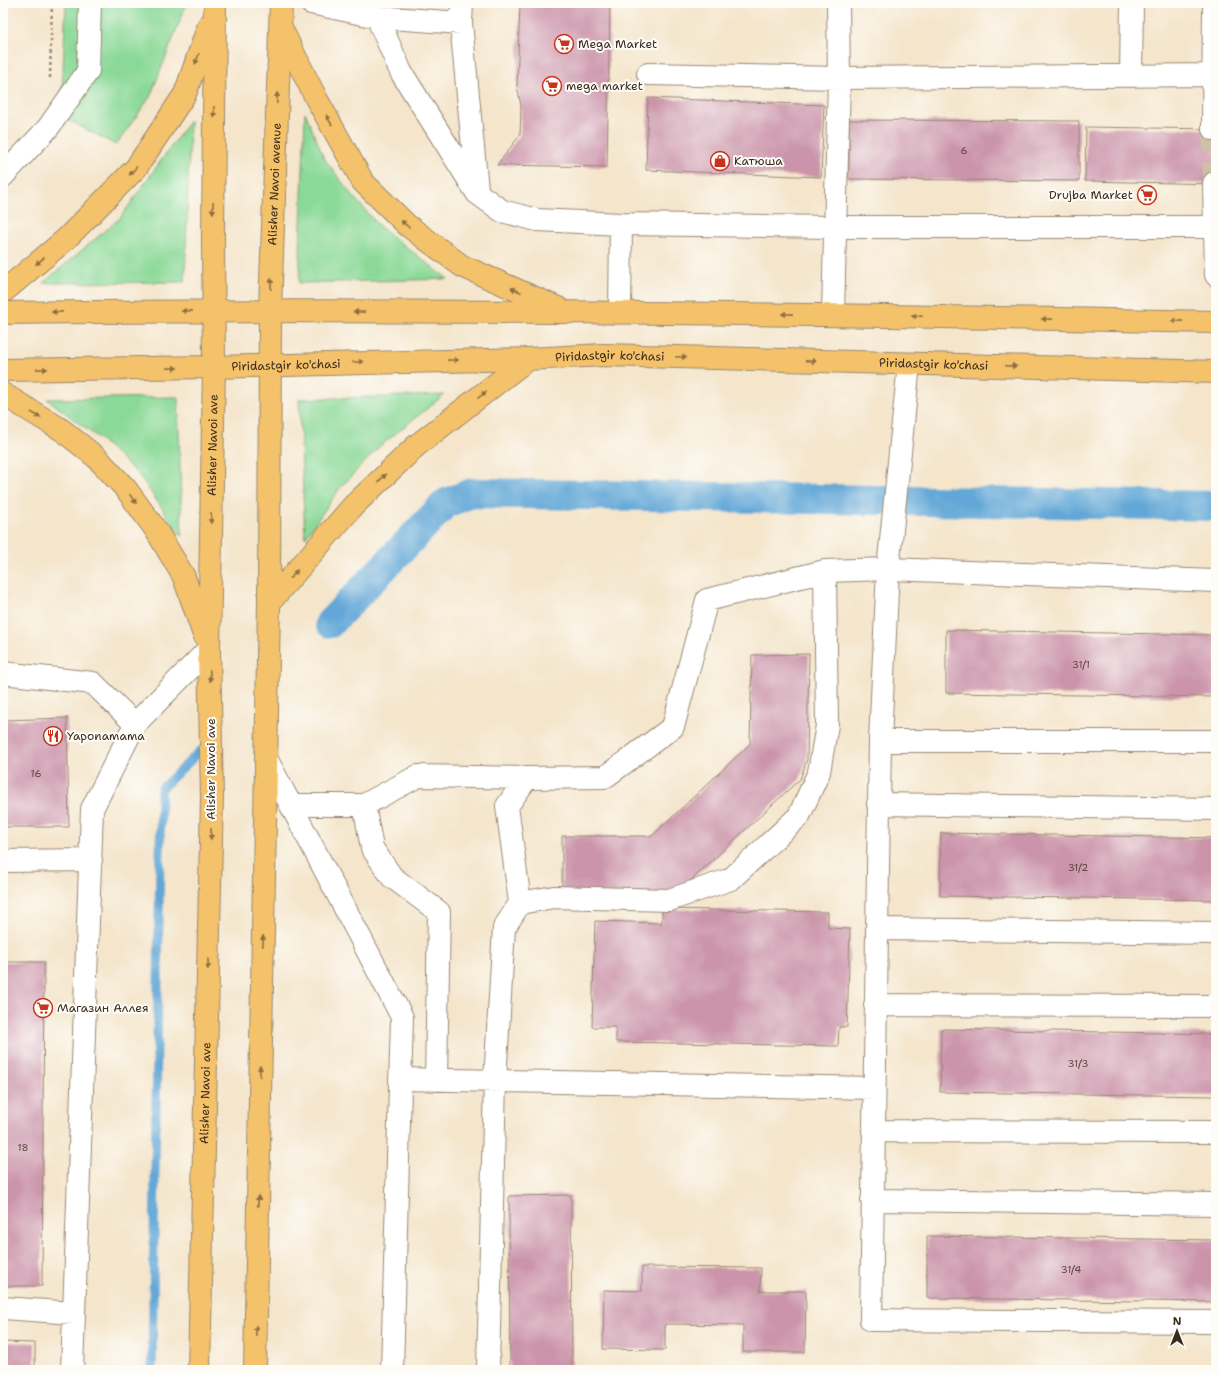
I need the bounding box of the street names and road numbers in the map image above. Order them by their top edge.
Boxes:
street label: Alisher Navoi avenue [264,122,285,246]
street label: Piridastgir ko'chasi [555,347,665,366]
street label: Piridastgir ko'chasi [879,355,989,374]
street label: Piridastgir ko'chasi [231,356,341,375]
street label: Alisher Navoi ave [204,394,222,496]
street label: Alisher Navoi ave [203,718,219,820]
street label: Alisher Navoi ave [196,1042,214,1144]

